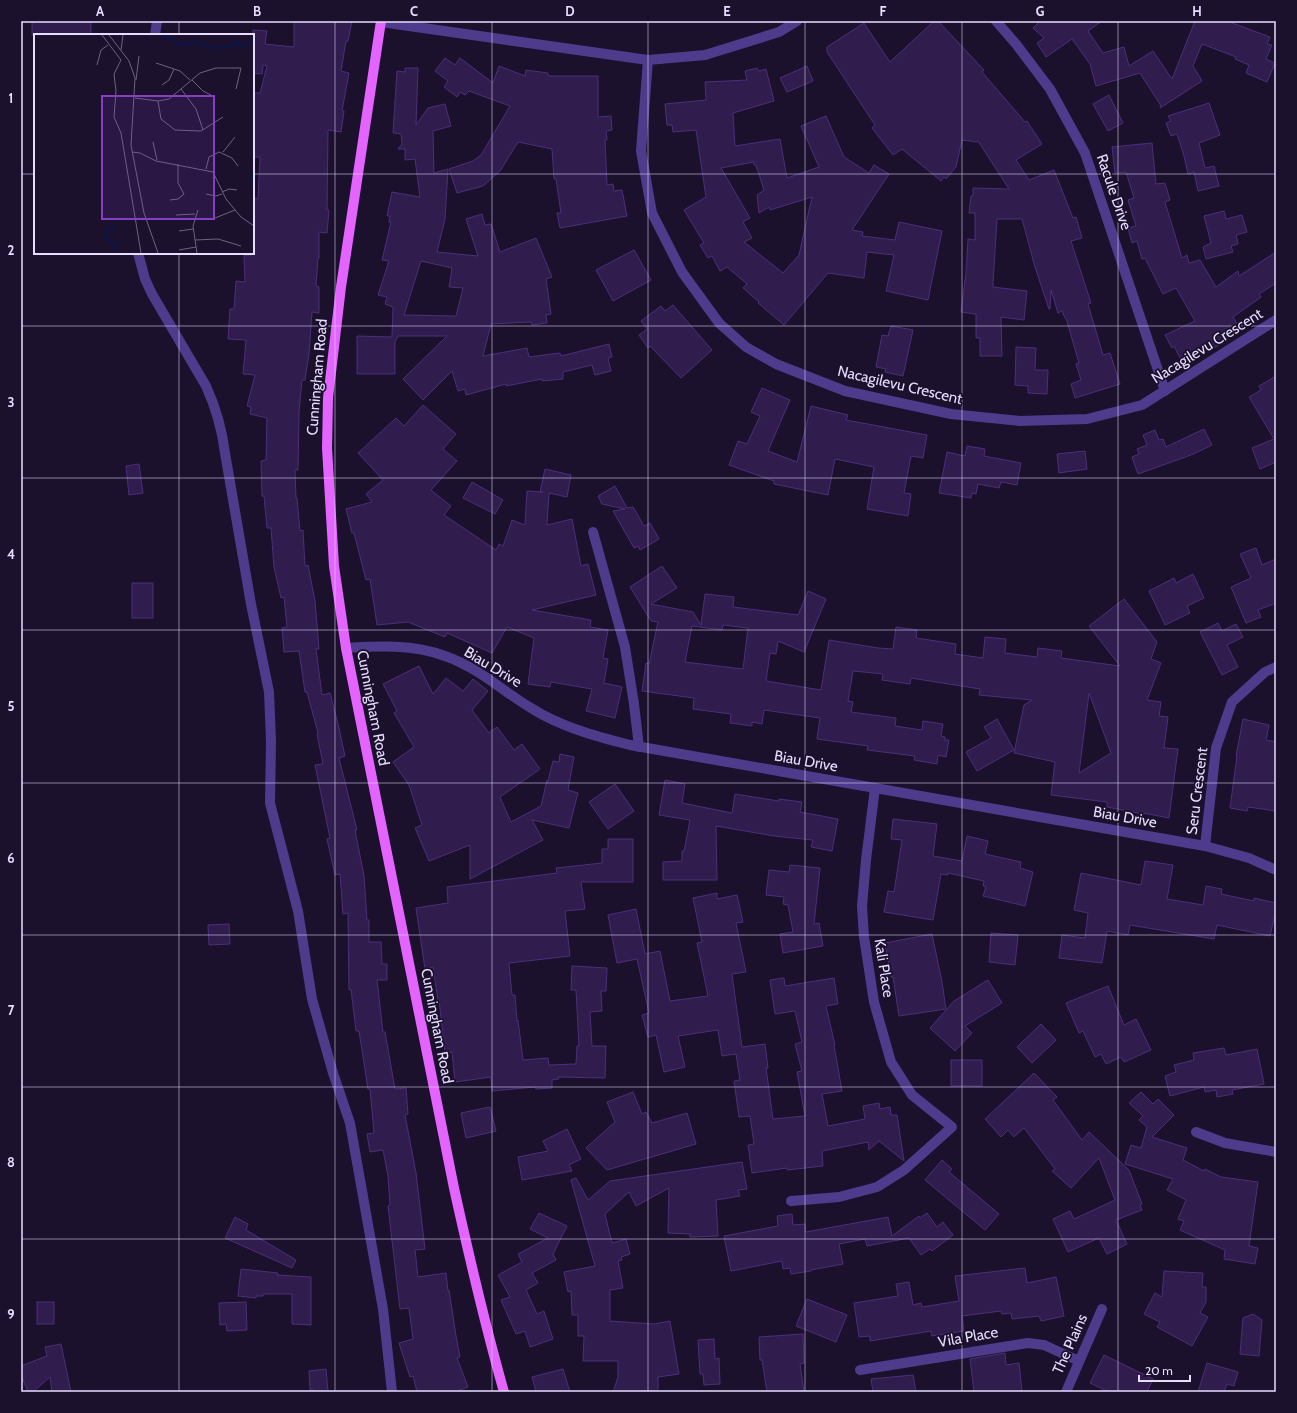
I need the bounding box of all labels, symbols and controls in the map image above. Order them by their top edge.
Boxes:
text: A [96,3,105,19]
text: B [253,3,261,19]
text: C [410,3,418,19]
text: D [565,3,575,19]
text: E [723,3,731,19]
text: F [880,3,887,19]
text: G [1036,3,1045,19]
text: H [1192,3,1202,19]
inset map [34,34,254,254]
text: 1 [9,90,13,106]
street label: Racule Drive [1093,152,1135,233]
text: 2 [8,242,15,258]
street label: Nacagilevu Crescent [1148,305,1266,387]
street label: Cunningham Road [303,318,331,436]
street label: Nacagilevu Crescent [836,362,964,408]
text: 3 [7,394,15,410]
text: 4 [7,546,15,562]
street label: Biau Drive [461,643,525,691]
street label: Cunningham Road [353,649,393,767]
text: 5 [8,698,15,714]
street label: Seru Crescent [1183,746,1211,836]
street label: Biau Drive [773,747,839,775]
street label: Biau Drive [1092,803,1158,831]
text: 6 [7,850,15,866]
street label: Kali Place [870,937,898,999]
street label: Cunningham Road [417,967,457,1085]
text: 7 [8,1002,15,1018]
text: 8 [7,1154,15,1170]
text: 9 [7,1306,15,1322]
street label: The Plains [1049,1311,1091,1377]
street label: Vila Place [937,1323,1000,1351]
scale bar [1139,1357,1190,1383]
text: 20 m [1145,1363,1173,1378]

